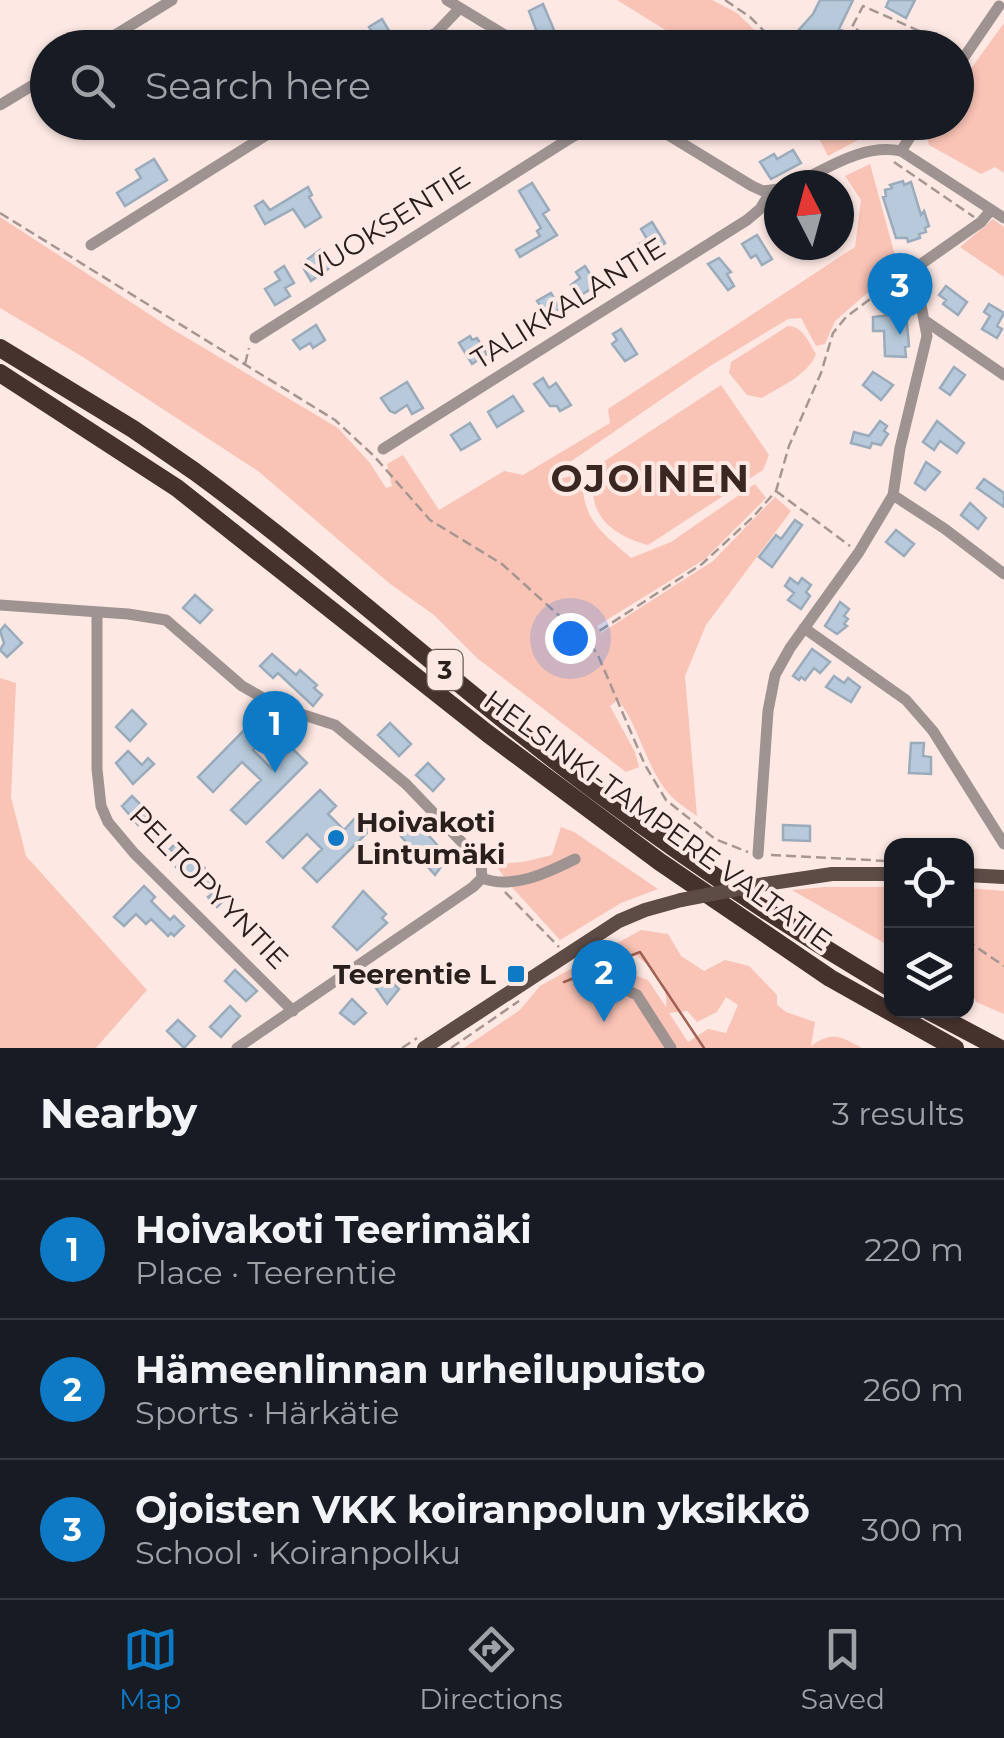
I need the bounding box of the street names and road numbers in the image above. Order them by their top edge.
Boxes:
street label: VUOKSENTIE [300,159,476,287]
street label: TALIKKALANTIE [465,230,671,376]
road number: 3 [428,650,462,690]
street label: HELSINKI-TAMPERE VALTATIE [477,682,839,958]
street label: PELTOPYYNTIE [122,798,296,976]

